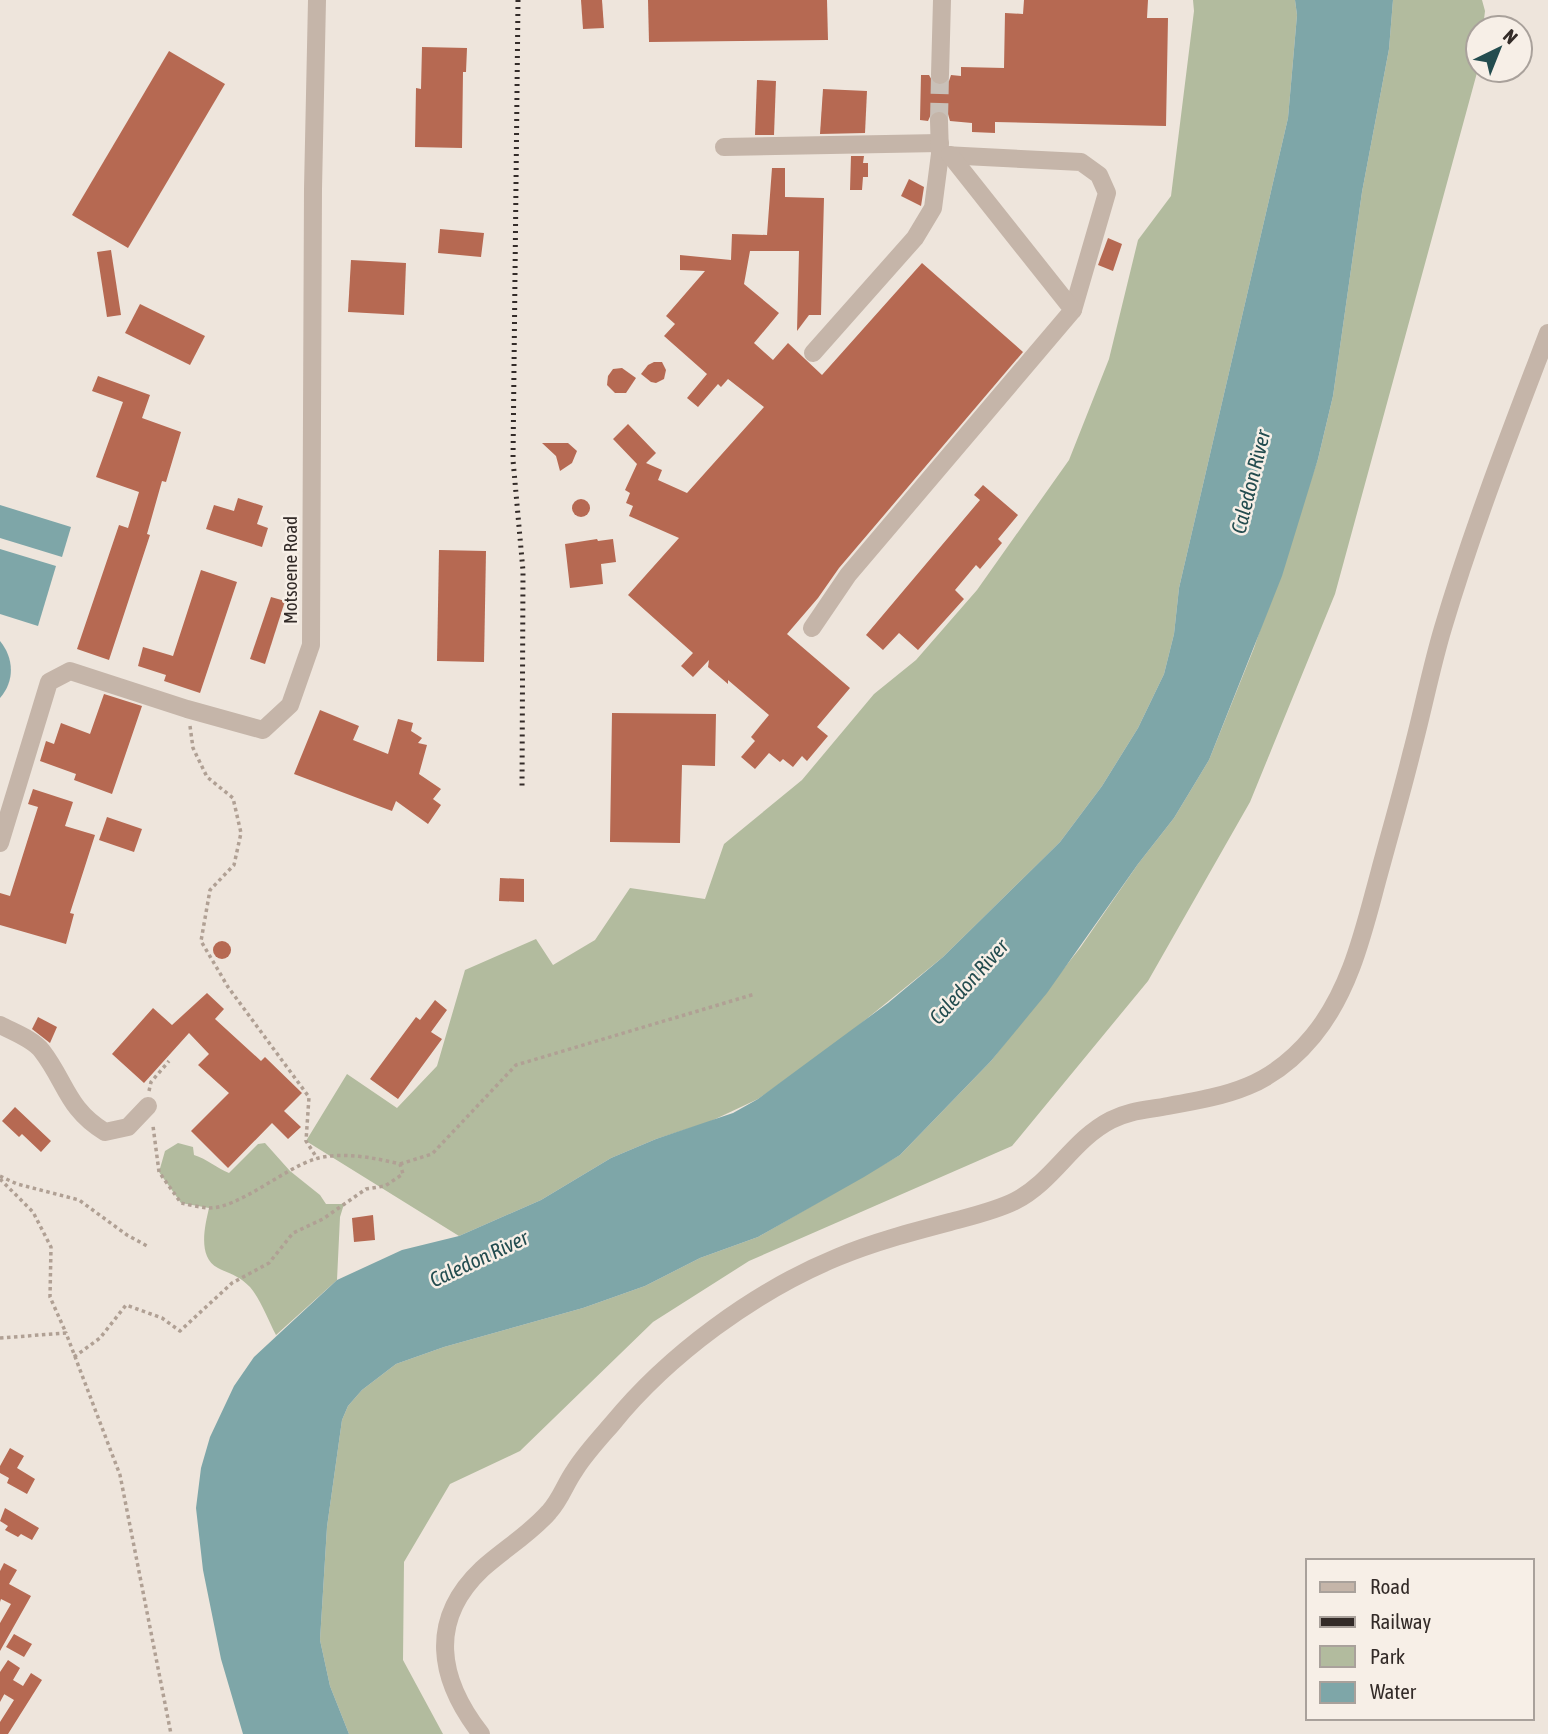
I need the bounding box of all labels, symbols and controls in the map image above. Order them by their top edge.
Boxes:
north arrow [1464,14,1534,84]
text: N [1499,25,1522,48]
water label: Caledon River [1226,427,1275,536]
street label: Motsoene Road [279,516,301,624]
water label: Caledon River [924,933,1013,1029]
water label: Caledon River [425,1224,532,1291]
legend [1306,1559,1534,1720]
text: Road [1370,1574,1410,1598]
text: Railway [1370,1609,1432,1633]
text: Park [1370,1644,1405,1668]
text: Water [1370,1679,1417,1703]

